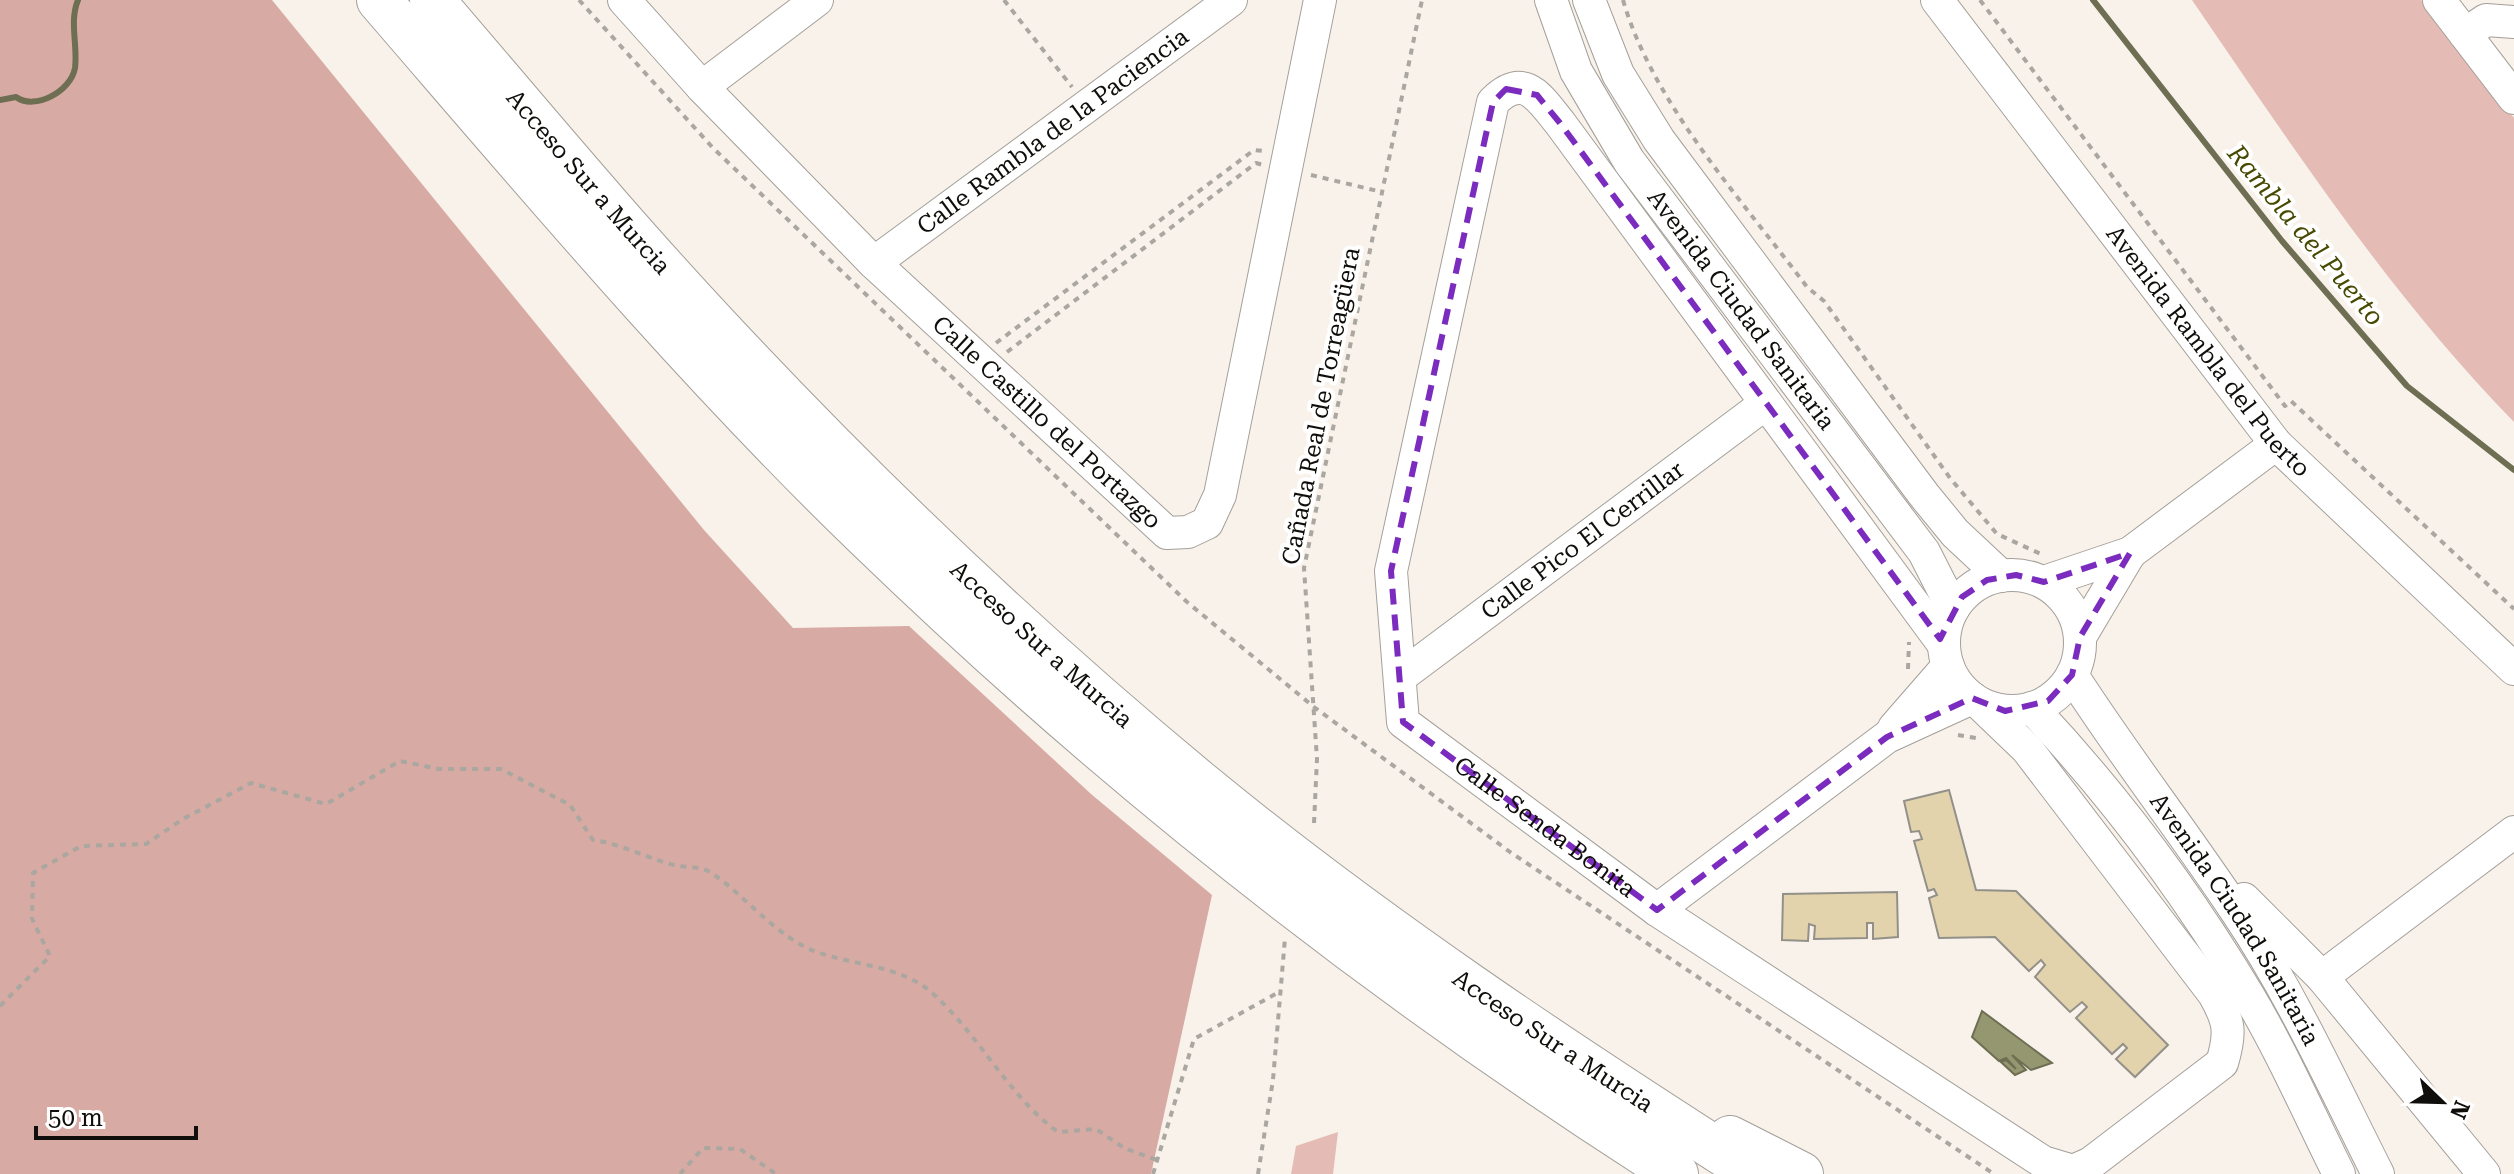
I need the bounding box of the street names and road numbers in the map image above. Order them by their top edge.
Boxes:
street label: Calle Rambla de la Paciencia [912,22,1194,240]
street label: Acceso Sur a Murcia [501,84,676,280]
street label: Avenida Ciudad Sanitaria [1642,184,1841,435]
street label: Avenida Rambla del Puerto [2100,220,2316,483]
street label: Cañada Real de Torreagüera [1276,245,1366,567]
street label: Calle Castillo del Portazgo [927,310,1167,535]
street label: Calle Pico El Cerrillar [1476,455,1690,625]
street label: Acceso Sur a Murcia [945,555,1138,734]
street label: Calle Senda Bonita [1449,751,1641,903]
street label: Avenida Ciudad Sanitaria [2144,788,2325,1050]
street label: Acceso Sur a Murcia [1447,964,1658,1119]

